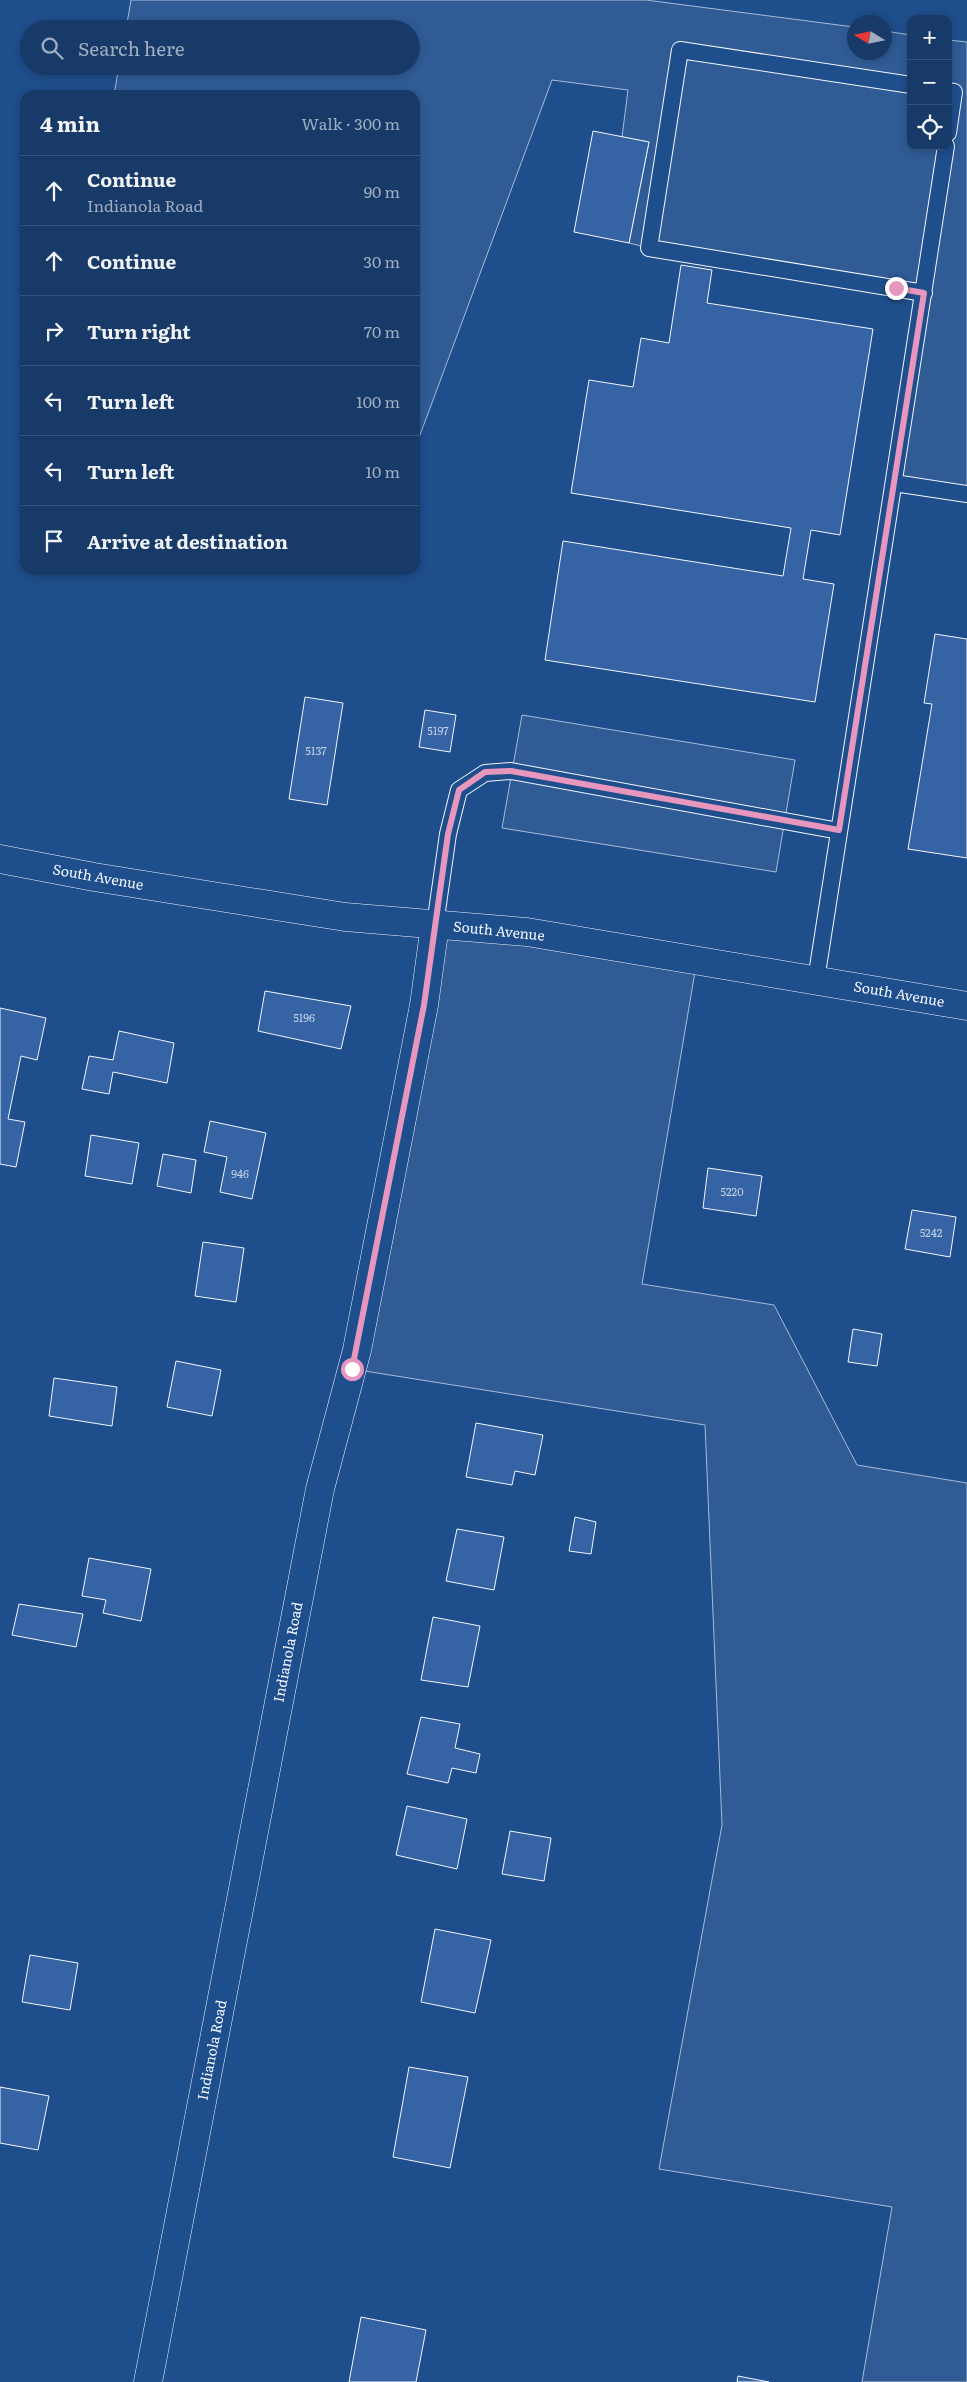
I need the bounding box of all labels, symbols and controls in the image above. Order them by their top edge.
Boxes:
north arrow [847,15,892,60]
map controls [907,15,952,150]
button: + [907,15,952,60]
search box [20,20,420,75]
icon: search [38,34,66,62]
text: Search here [78,34,185,62]
button: − [907,60,952,105]
button: locate [907,105,952,150]
text: 4 min [40,107,100,138]
text: Walk · 300 m [301,111,400,135]
text: Continue [87,165,176,193]
icon: ahead [40,177,68,205]
text: 90 m [364,179,400,203]
text: Indianola Road [87,193,203,217]
icon: ahead [40,247,68,275]
text: Continue [87,247,176,275]
text: 30 m [363,249,400,273]
route end [885,277,908,300]
icon: right [40,317,68,345]
text: Turn right [87,317,191,345]
text: 70 m [364,319,400,343]
icon: left [40,387,68,415]
text: Turn left [87,387,174,415]
text: 100 m [356,389,400,413]
icon: left [40,457,68,485]
text: Turn left [87,457,174,485]
text: 10 m [366,459,400,483]
icon: arrive [40,527,68,555]
text: Arrive at destination [87,527,288,555]
house number: 5197 [427,722,449,738]
house number: 5137 [305,742,327,758]
street label: South Avenue [51,858,145,894]
street label: South Avenue [452,915,546,945]
street label: South Avenue [852,975,946,1011]
house number: 5196 [293,1009,315,1025]
house number: 946 [231,1165,249,1181]
house number: 5220 [721,1183,744,1199]
house number: 5242 [920,1224,943,1240]
route start [341,1358,364,1381]
street label: Indianola Road [267,1600,307,1704]
street label: Indianola Road [191,1998,231,2102]

